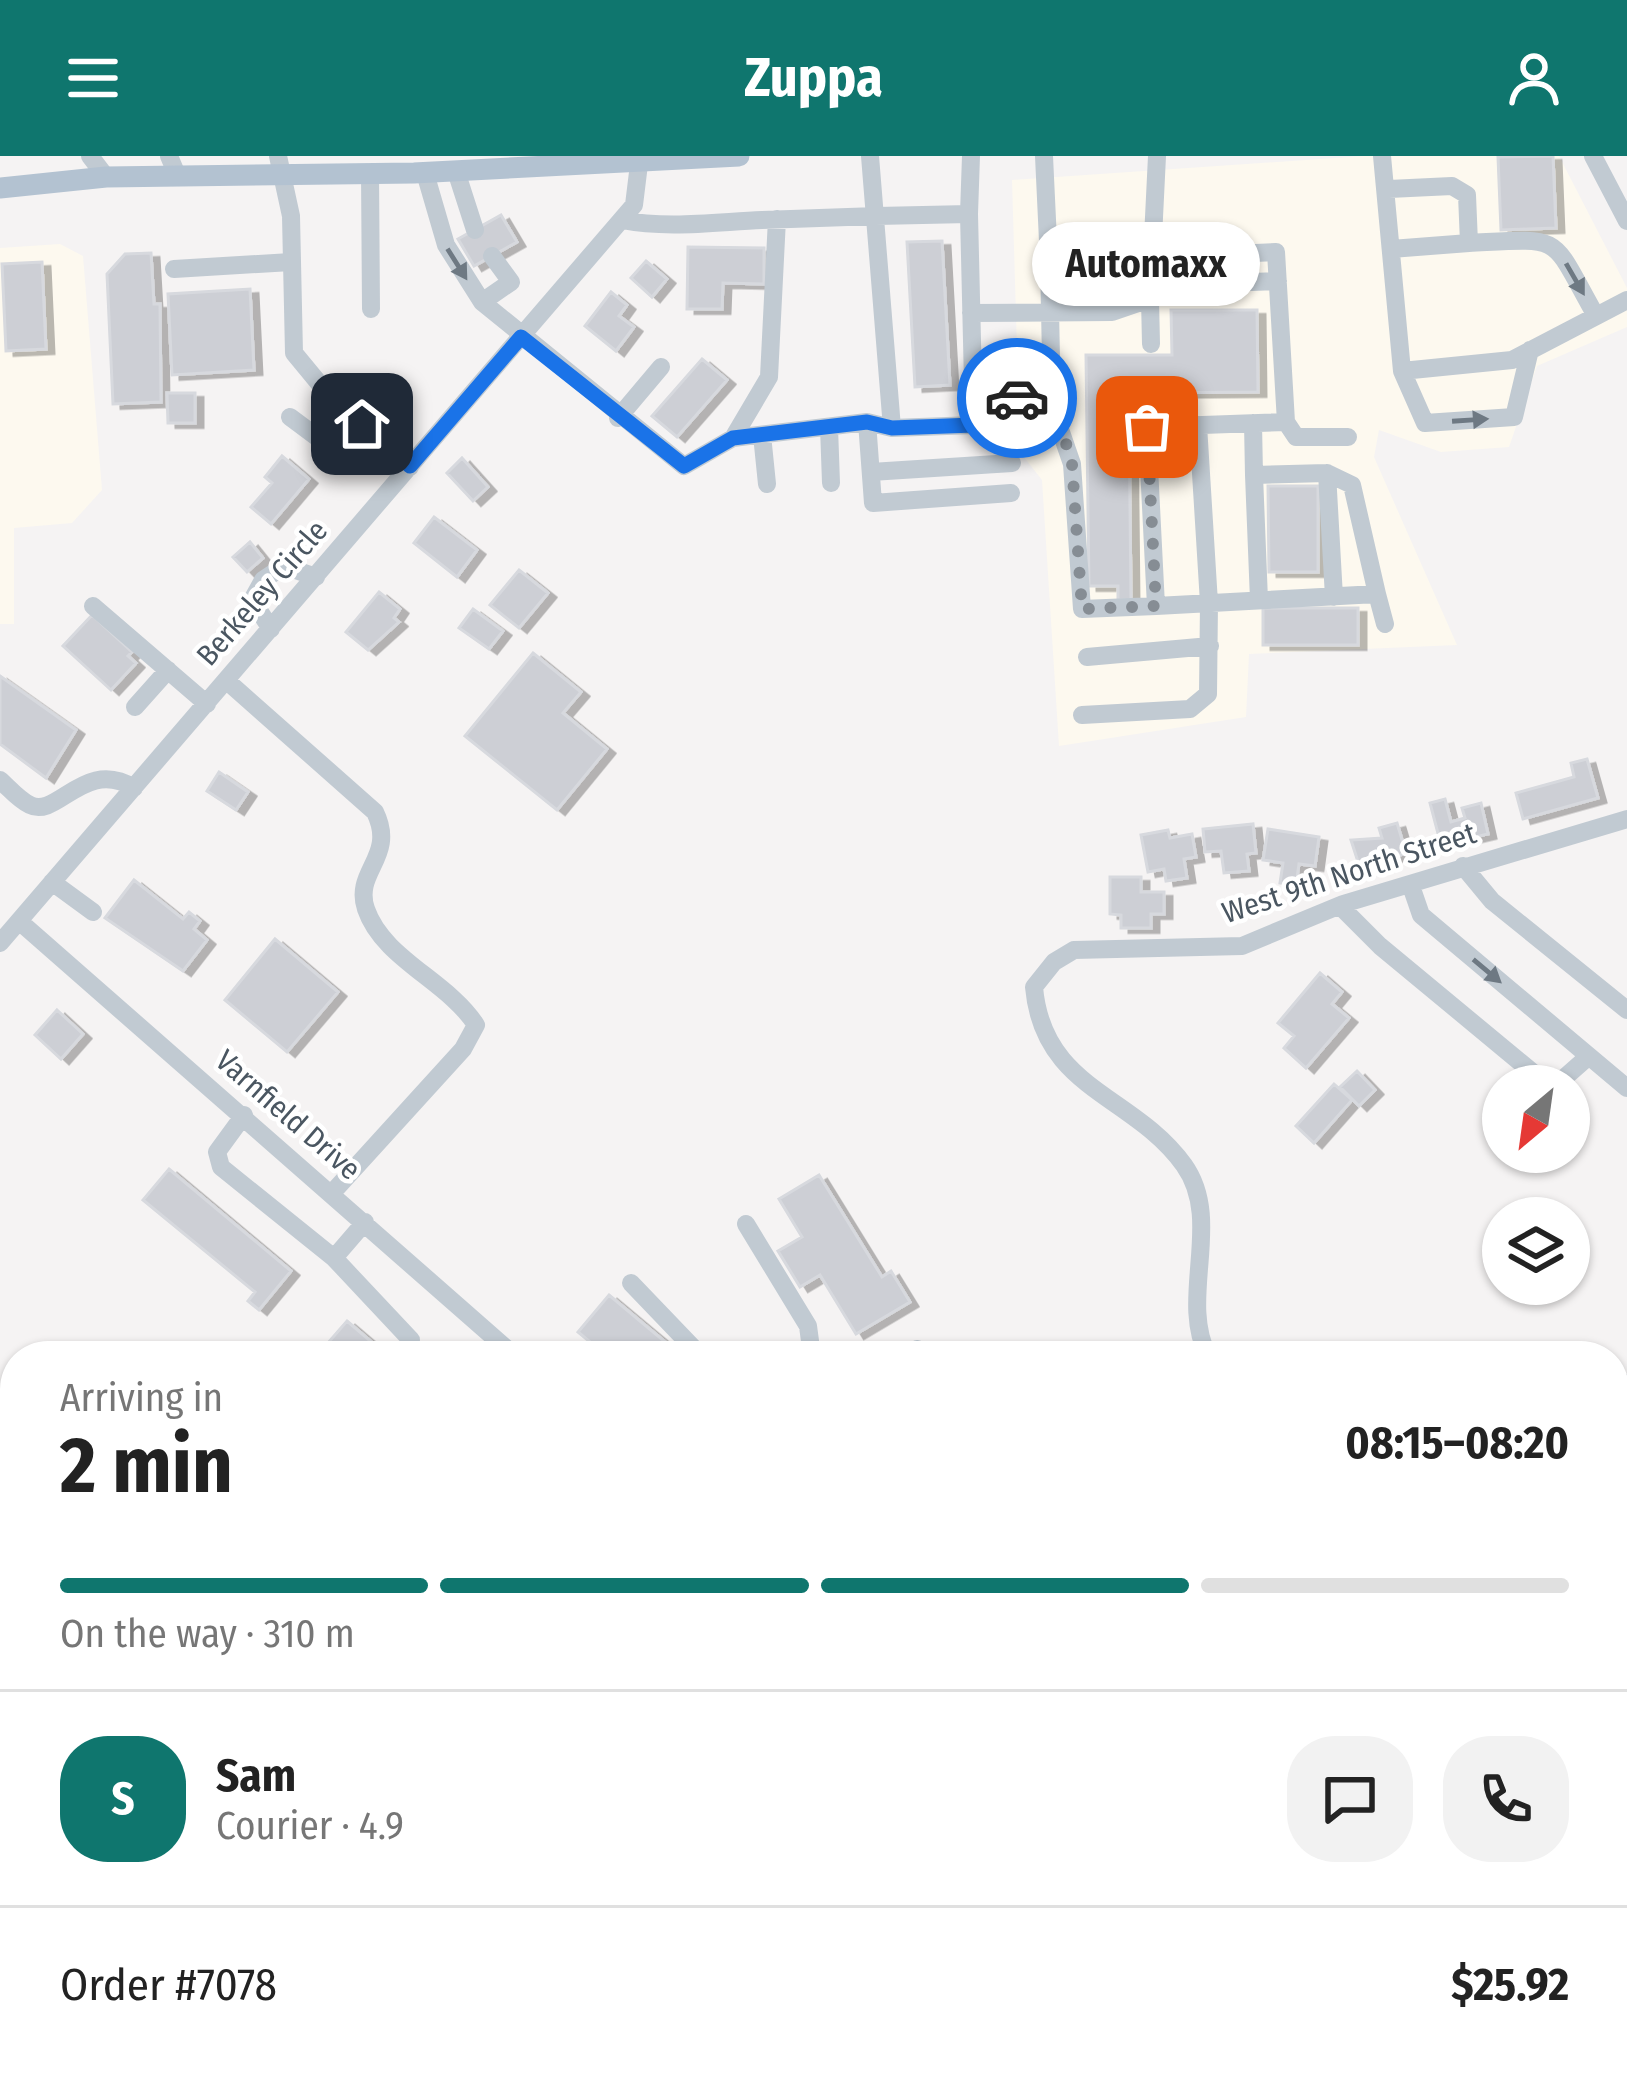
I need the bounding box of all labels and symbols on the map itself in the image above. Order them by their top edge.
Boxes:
callout: Automaxx [1033,223,1261,307]
one-way arrow [446,248,468,280]
one-way arrow [1564,262,1585,296]
courier [957,338,1077,458]
pin [311,373,413,475]
pin [1096,376,1198,478]
one-way arrow [1451,410,1489,429]
street label: Berkeley Circle [189,513,335,673]
street label: West 9th North Street [1218,815,1481,931]
one-way arrow [1472,957,1502,983]
street label: Varnfield Drive [208,1042,368,1188]
north arrow [1482,1065,1590,1173]

